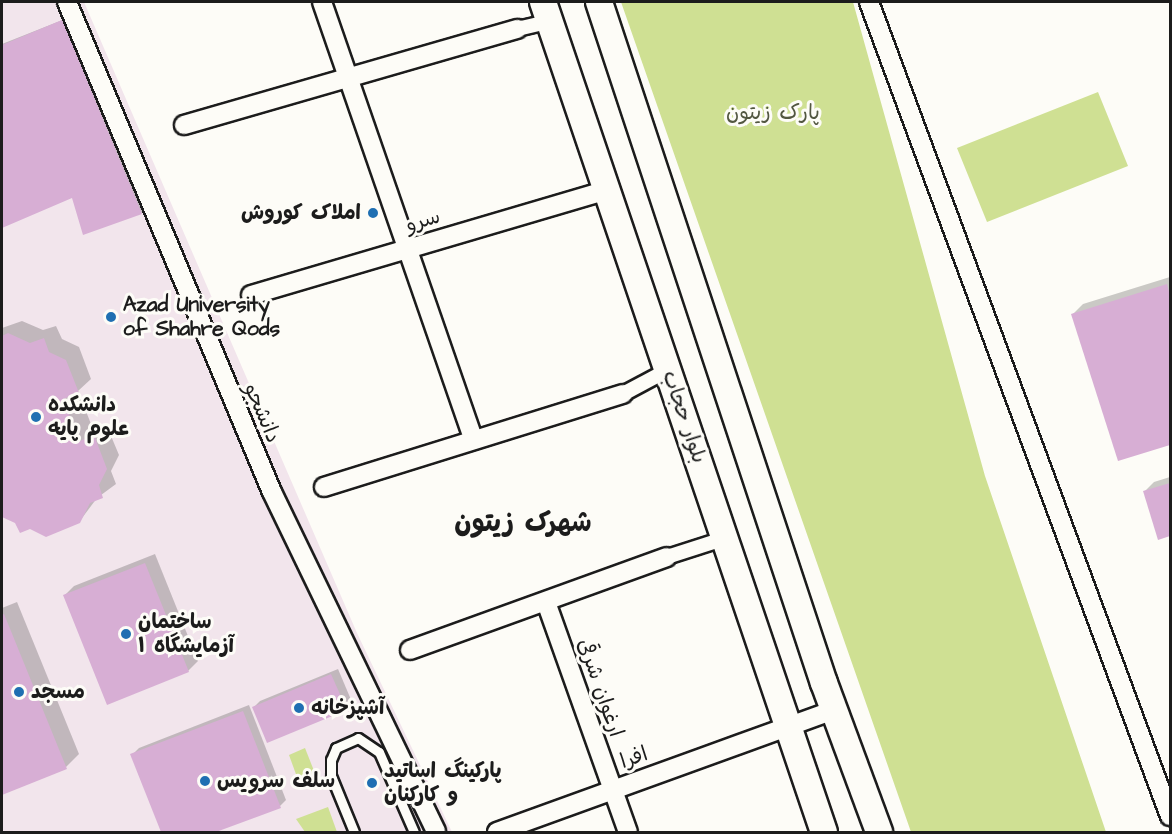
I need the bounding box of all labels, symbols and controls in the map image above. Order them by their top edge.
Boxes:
park label: پارک زیتون [726,100,820,126]
place label: املاک کوروش [241,200,361,226]
street label: سرو [403,204,443,238]
marker: املاک کوروش [366,206,380,220]
place label: Azad University of Shahre Qods [123,292,280,342]
marker: Azad University of Shahre Qods [104,310,118,324]
street label: بلوار حجاب [656,367,712,467]
street label: دانشجو [238,379,286,447]
place label: دانشکده علوم پایه [48,392,129,442]
marker: دانشکده علوم پایه [29,410,43,424]
district label: شهرک زیتون [454,508,592,540]
place label: ساختمان آزمایشگاه ۱ [138,609,234,659]
marker: ساختمان آزمایشگاه ۱ [119,627,133,641]
street label: ارغوان شرقی [571,636,629,740]
place label: مسجد [31,679,85,705]
marker: مسجد [12,685,26,699]
place label: آشپزخانه [311,695,384,721]
marker: آشپزخانه [292,701,306,715]
street label: افرا [617,742,651,774]
place label: پارکینگ اساتید و کارکنان [384,758,502,808]
place label: سلف سرویس [217,768,335,794]
marker: سلف سرویس [198,774,212,788]
marker: پارکینگ اساتید و کارکنان [365,776,379,790]

